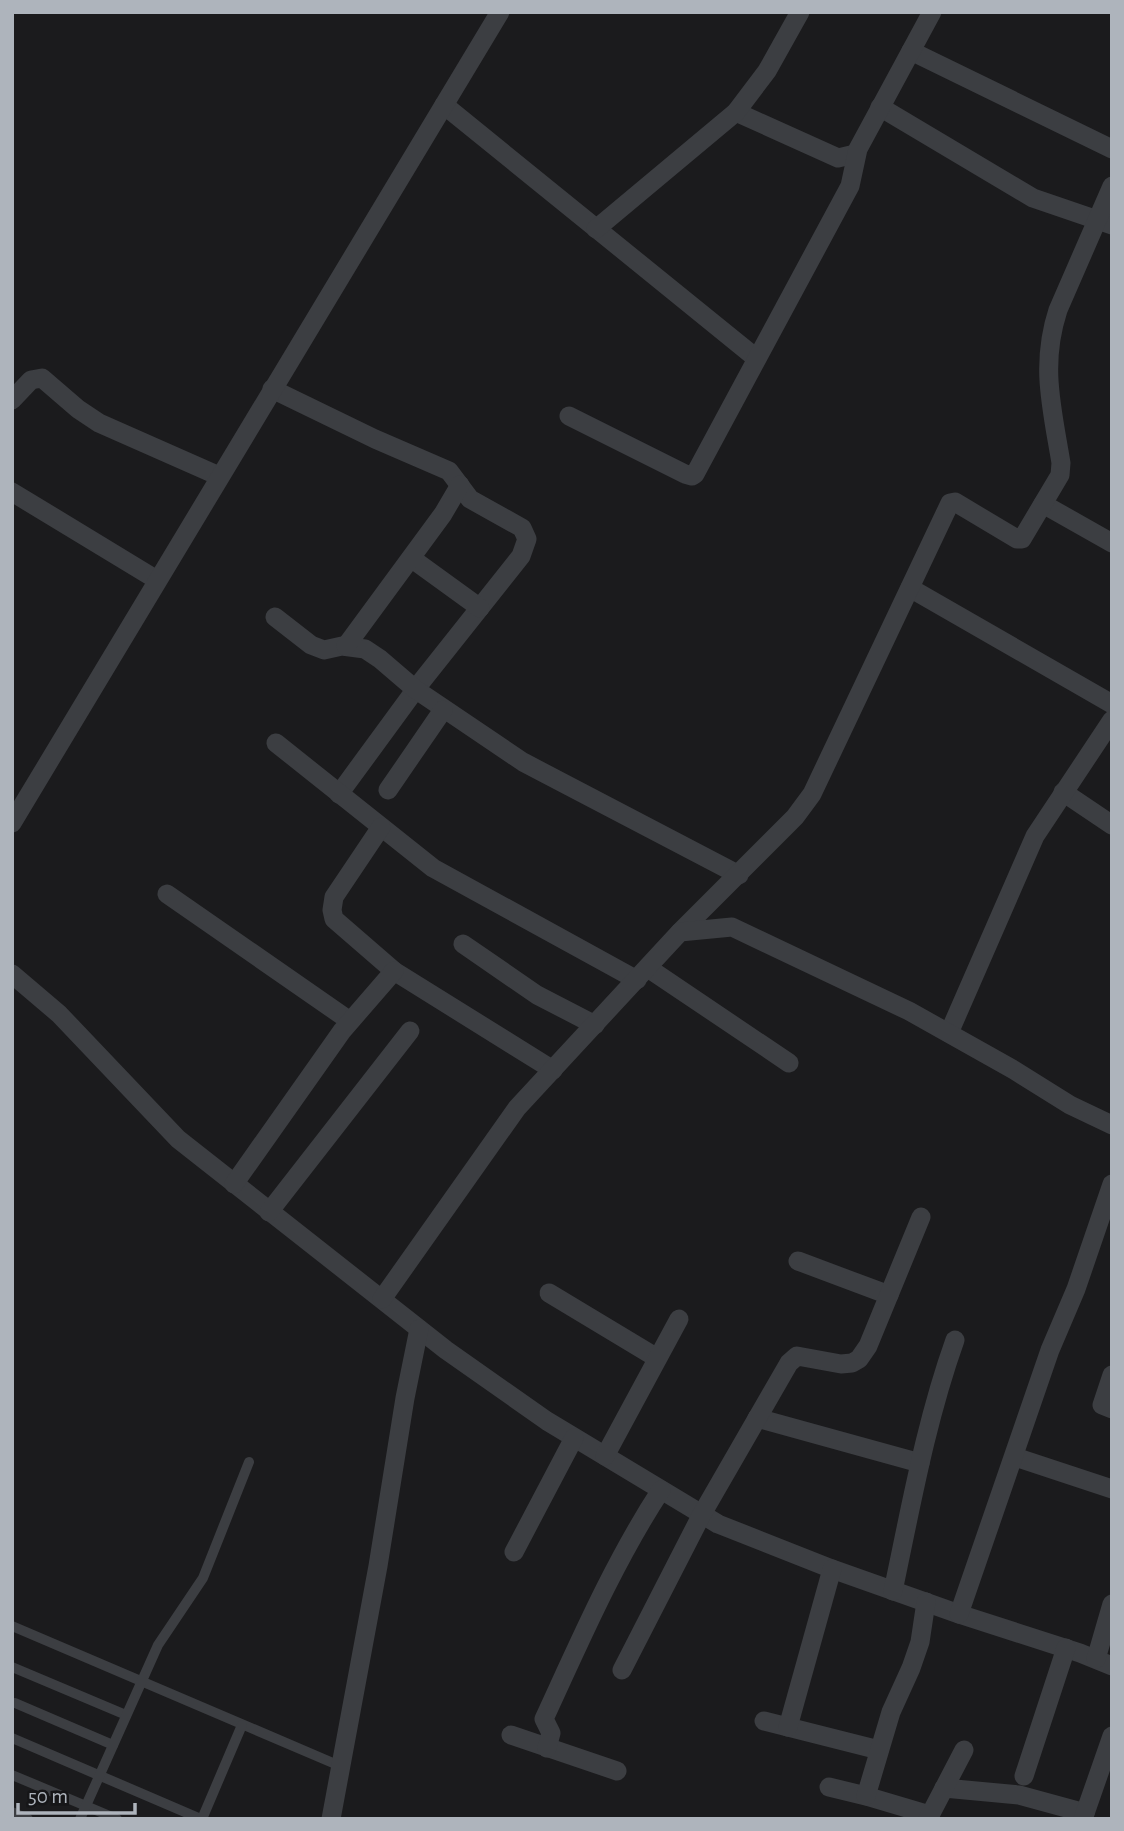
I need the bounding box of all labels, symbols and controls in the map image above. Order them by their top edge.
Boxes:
scale bar [18,1772,135,1816]
text: 50 m [28,1786,68,1807]

